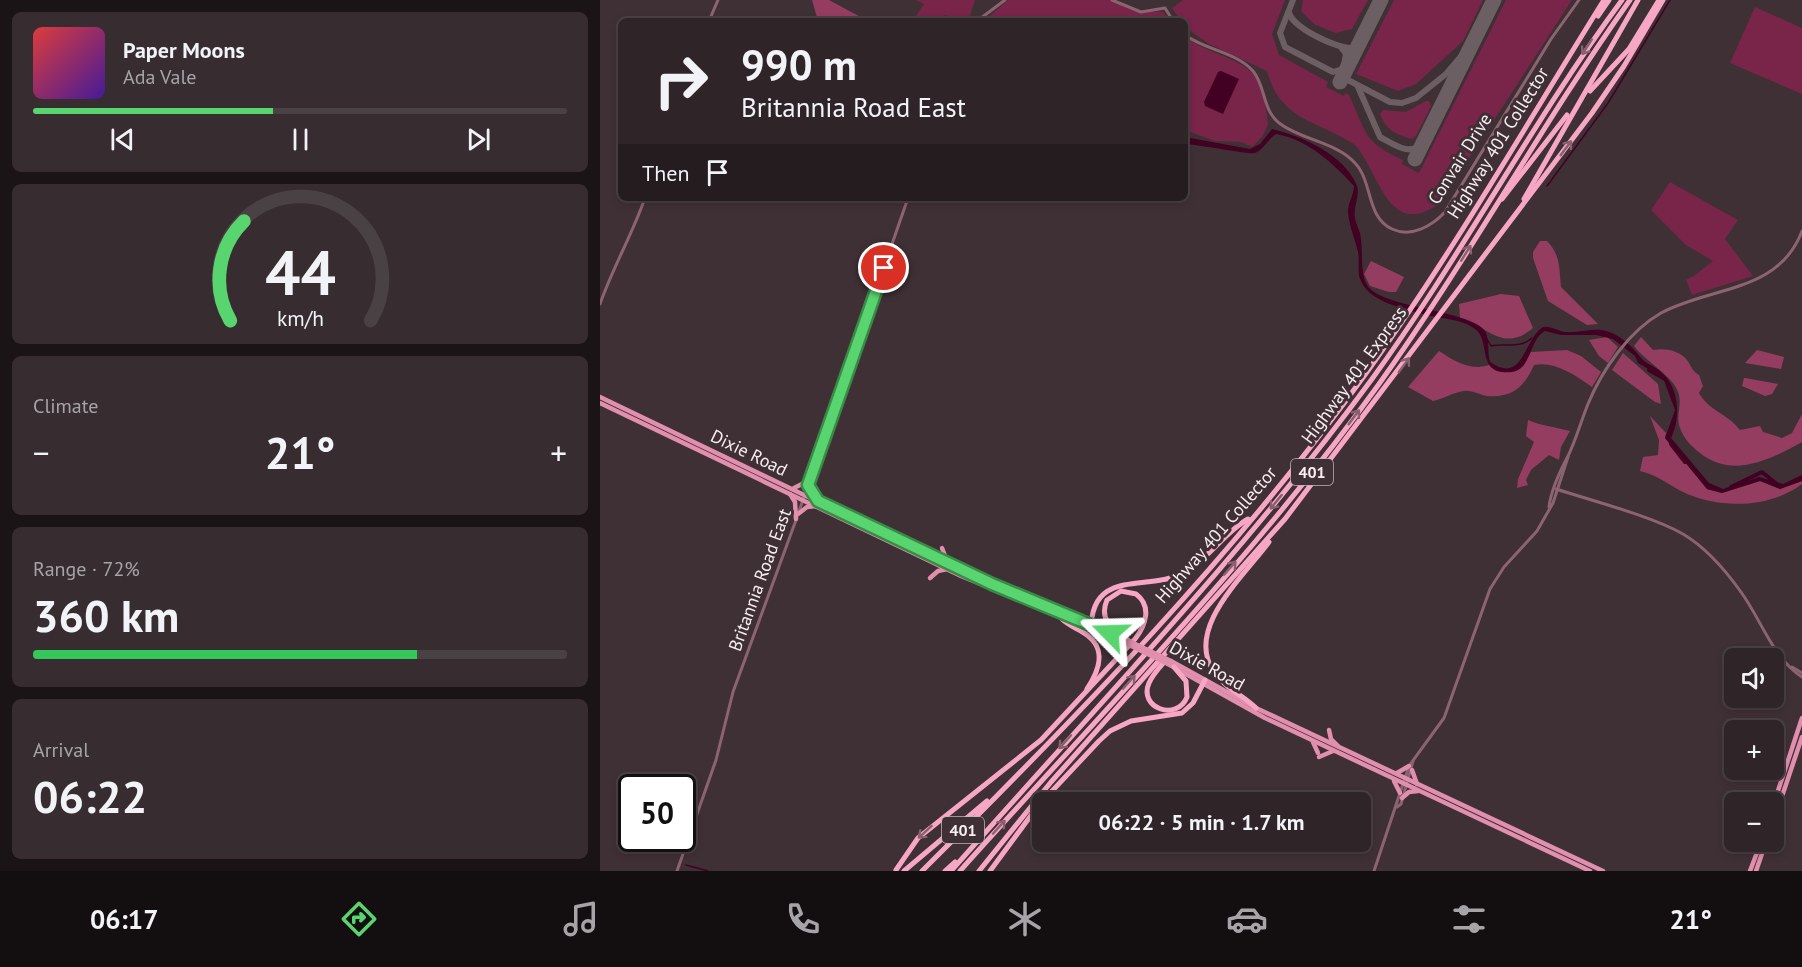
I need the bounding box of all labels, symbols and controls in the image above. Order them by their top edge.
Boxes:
text: Paper Moons [123,36,245,64]
text: 990 m [741,37,857,92]
one-way arrow [1581,38,1593,55]
icon: right [642,42,720,120]
street label: Highway 401 Collector [1442,63,1553,223]
text: Ada Vale [123,64,196,90]
text: Britannia Road East [741,90,966,124]
street label: Convair Drive [1423,109,1497,208]
icon: previous [106,123,139,156]
icon: pause [284,123,317,156]
icon: next [462,123,495,156]
one-way arrow [1560,140,1572,156]
icon: arrive [701,156,734,189]
text: Then [642,159,689,187]
text: 44 [265,231,335,312]
pin [858,242,909,293]
one-way arrow [1461,245,1473,262]
icon: arrive [867,251,900,284]
street label: Highway 401 Express [1296,301,1411,448]
text: km/h [276,304,323,332]
one-way arrow [1398,357,1410,373]
text: Climate [33,393,99,419]
one-way arrow [1347,409,1360,425]
text: 21° [265,423,335,481]
street label: Dixie Road [707,424,791,481]
text: − [33,431,50,474]
text: + [550,431,567,474]
road number: 401 [1291,459,1333,485]
street label: Highway 401 Collector [1150,461,1281,608]
one-way arrow [1269,494,1283,509]
street label: Britannia Road East [723,505,796,654]
text: Range · 72% [33,556,140,582]
one-way arrow [1224,560,1237,576]
text: 360 km [33,586,179,644]
position arrow [1078,601,1142,665]
street label: Dixie Road [1165,635,1249,696]
map controls [1724,648,1784,852]
button: sound [1724,648,1784,708]
one-way arrow [1122,675,1136,690]
button: + [1724,720,1784,780]
one-way arrow [1058,734,1072,749]
text: Arrival [33,737,89,763]
text: 06:22 [33,767,147,825]
speed limit sign: 50 [618,774,696,852]
button: − [1724,792,1784,852]
text: 06:22 · 5 min · 1.7 km [1098,808,1305,836]
road number: 401 [942,817,984,843]
one-way arrow [992,820,1006,835]
one-way arrow [918,825,933,839]
icon: directions [338,898,380,940]
icon: music [560,898,602,940]
icon: phone [782,898,824,940]
icon: climate [1004,898,1046,940]
icon: car [1226,898,1268,940]
icon: filters [1448,898,1490,940]
text: 06:17 [90,902,158,936]
text: 21° [1670,902,1712,936]

